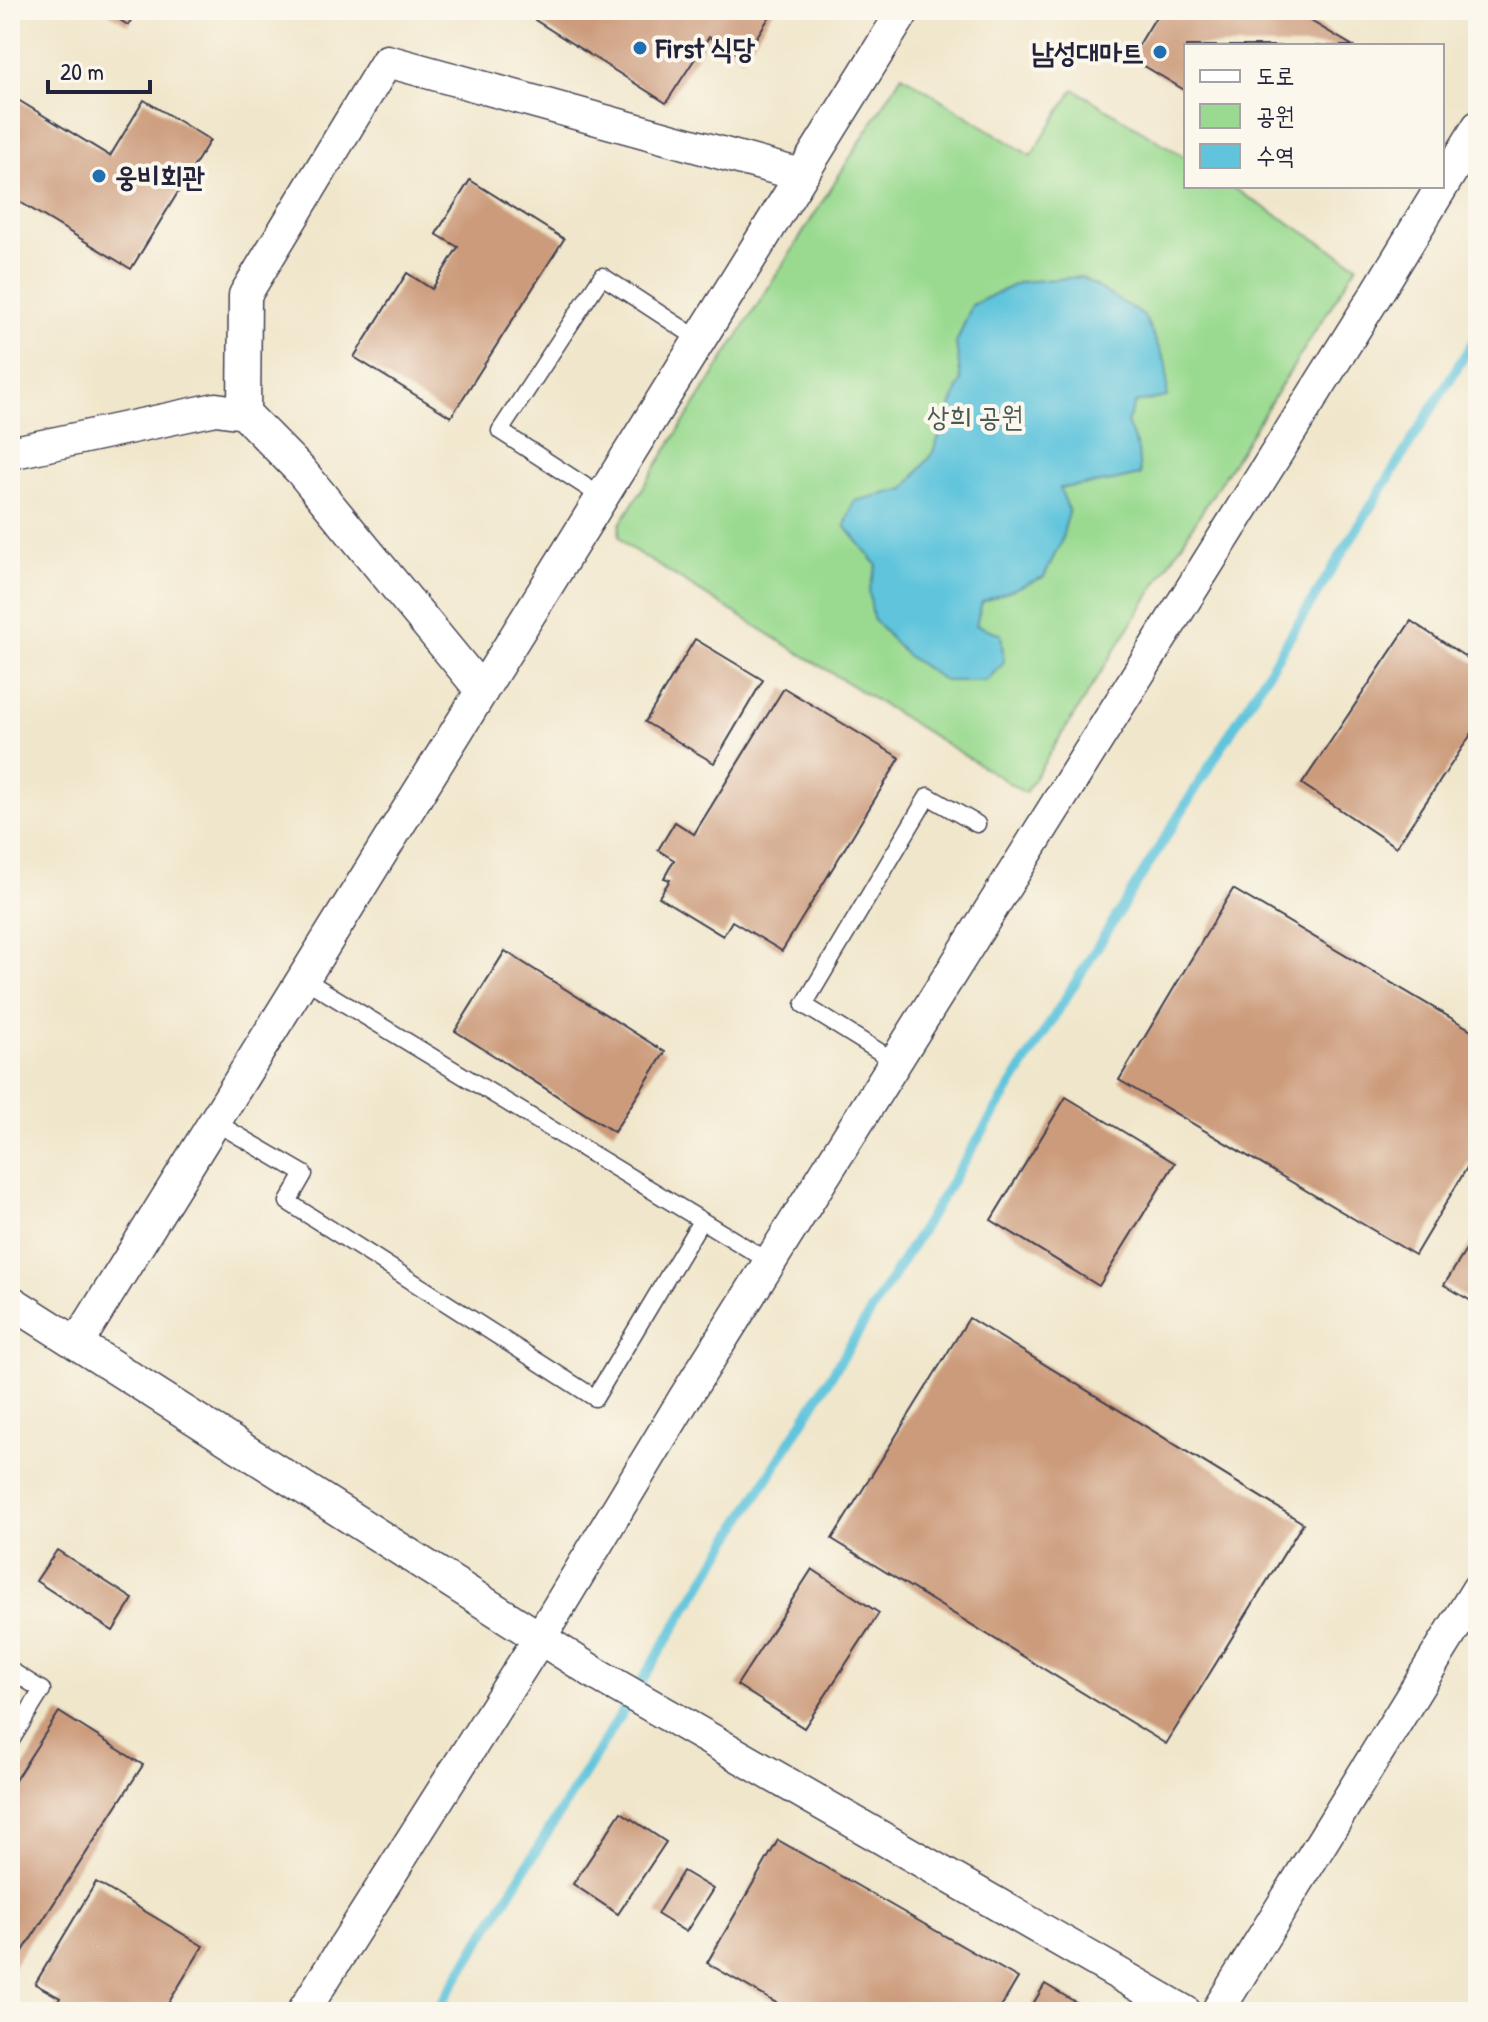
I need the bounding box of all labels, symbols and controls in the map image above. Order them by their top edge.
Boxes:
place label: First 식당 [655,29,755,67]
place label: 남성대마트 [1031,33,1144,71]
marker: First 식당 [631,39,649,57]
marker: 남성대마트 [1151,43,1169,61]
scale bar [48,44,150,94]
legend [1184,44,1444,188]
text: 20 m [60,55,104,87]
text: 도로 [1256,59,1295,91]
text: 공원 [1256,99,1295,131]
text: 수역 [1256,139,1295,171]
place label: 웅비회관 [115,157,206,195]
marker: 웅비회관 [90,167,108,185]
park label: 상희 공원 [927,397,1023,435]

